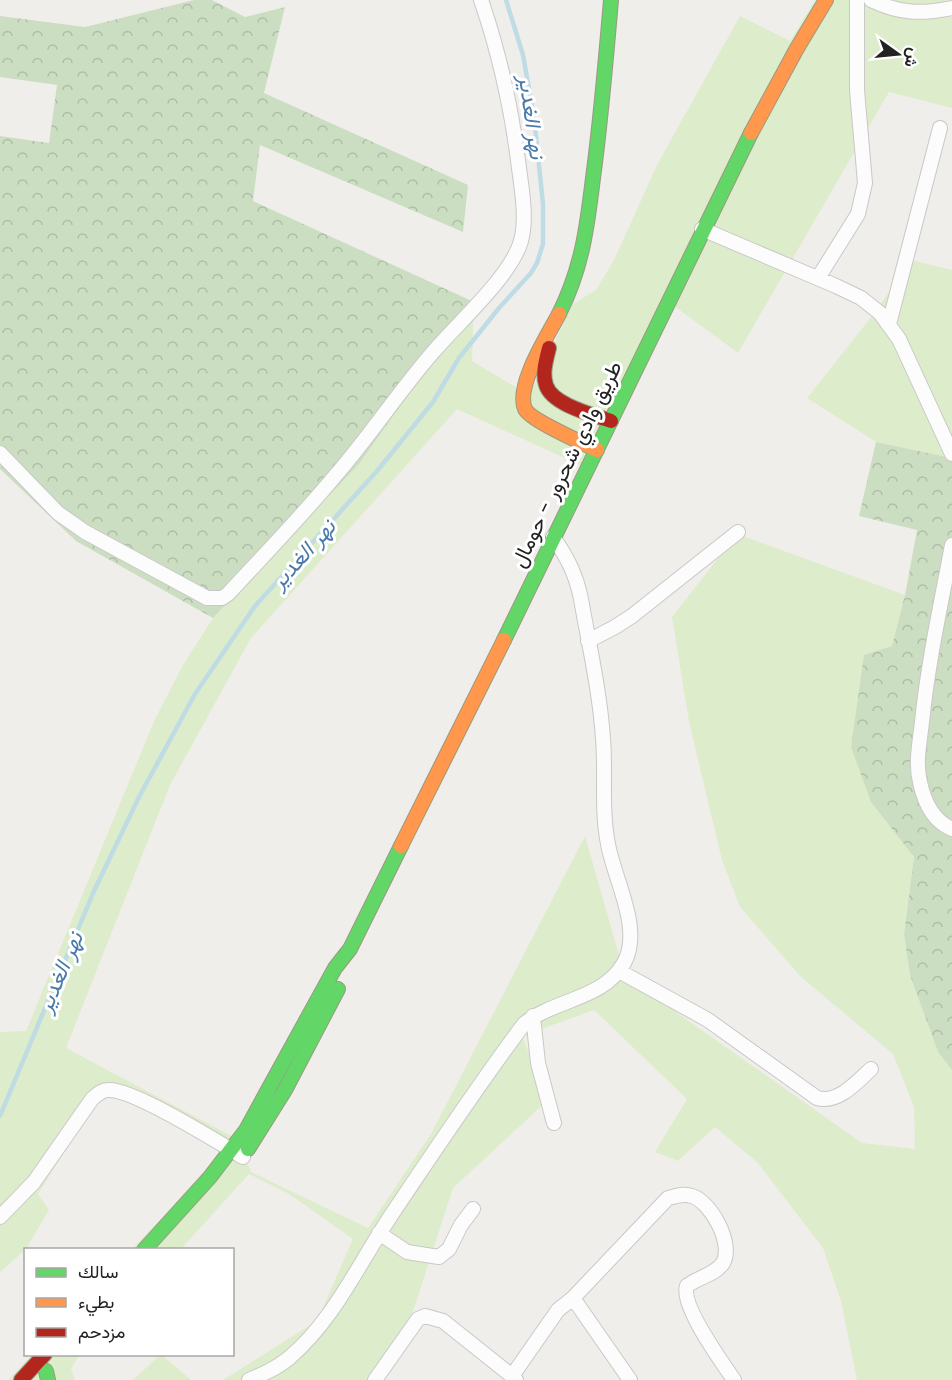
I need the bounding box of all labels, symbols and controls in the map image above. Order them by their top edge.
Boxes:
north arrow [868,24,928,84]
text: ش [898,45,926,70]
water label: نهر الغدير [511,71,553,163]
street label: طريق وادي شحرور - حومال [503,356,631,573]
water label: نهر الغدير [262,511,344,597]
water label: نهر الغدير [29,926,91,1019]
legend [24,1248,234,1356]
text: سالك [78,1259,118,1284]
text: بطيء [78,1289,114,1317]
text: مزدحم [78,1319,125,1344]

